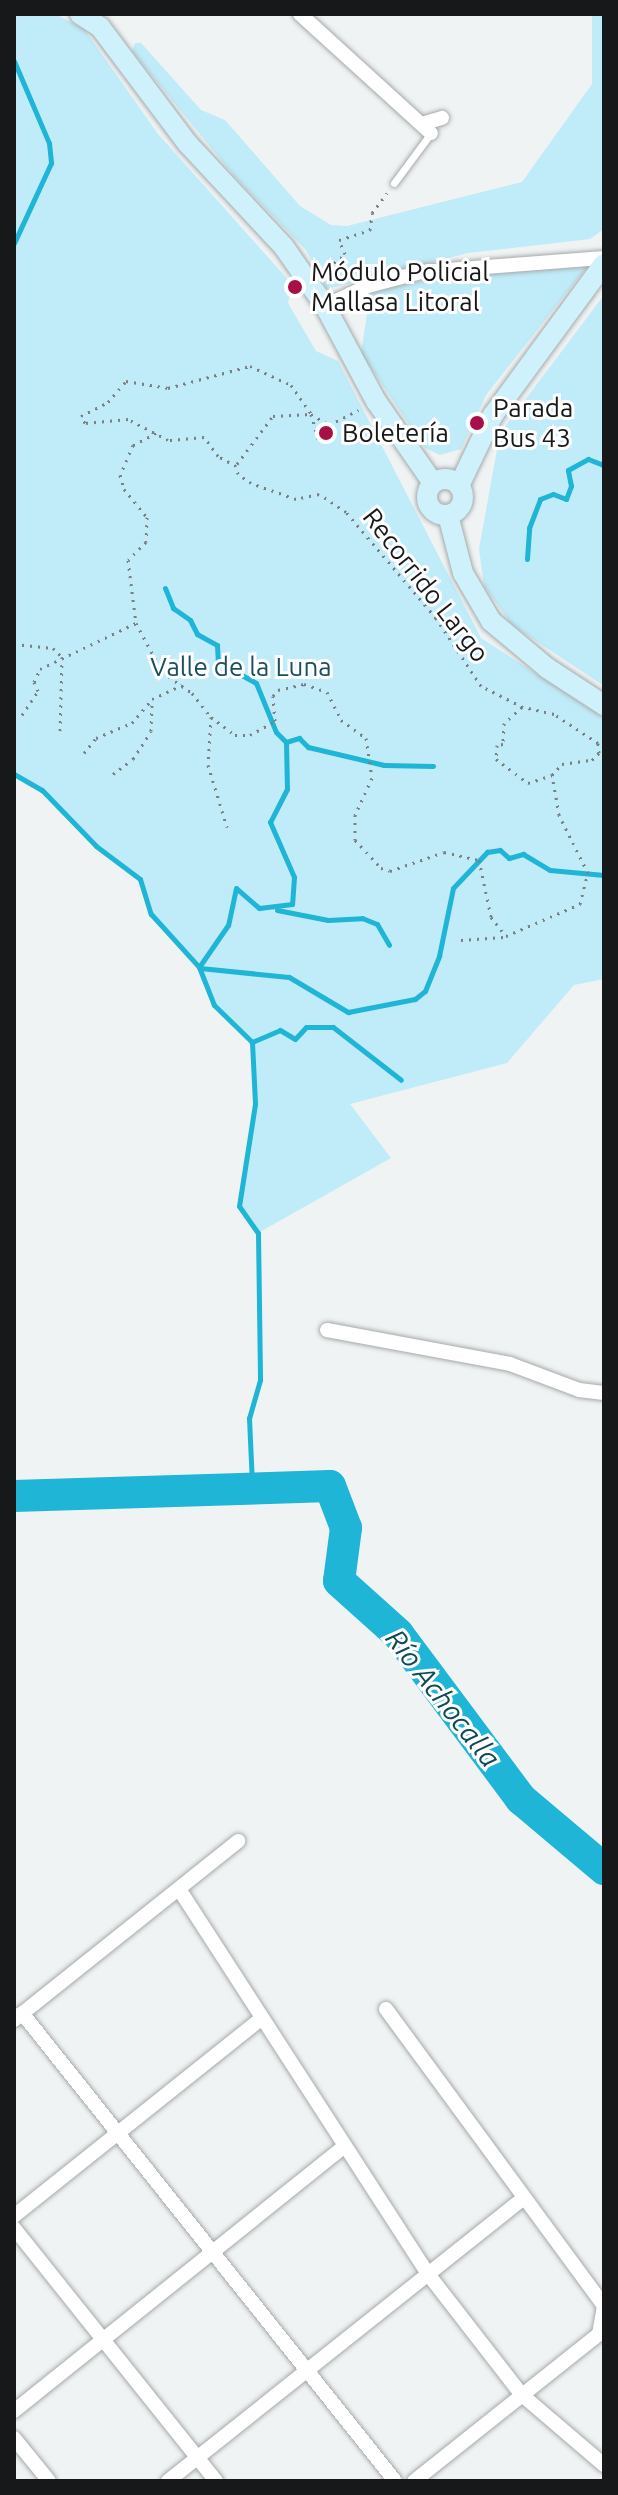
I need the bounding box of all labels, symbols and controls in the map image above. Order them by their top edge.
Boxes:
place label: Módulo Policial Mallasa Litoral [311,256,489,318]
marker: Módulo Policial Mallasa Litoral [286,278,304,296]
place label: Parada Bus 43 [493,392,573,454]
marker: Parada Bus 43 [468,414,486,432]
place label: Boletería [342,417,449,449]
marker: Boletería [317,424,335,442]
street label: Recorrido Largo [356,502,496,668]
park label: Valle de la Luna [150,651,332,683]
water label: Río Achocalla [379,1622,507,1774]

